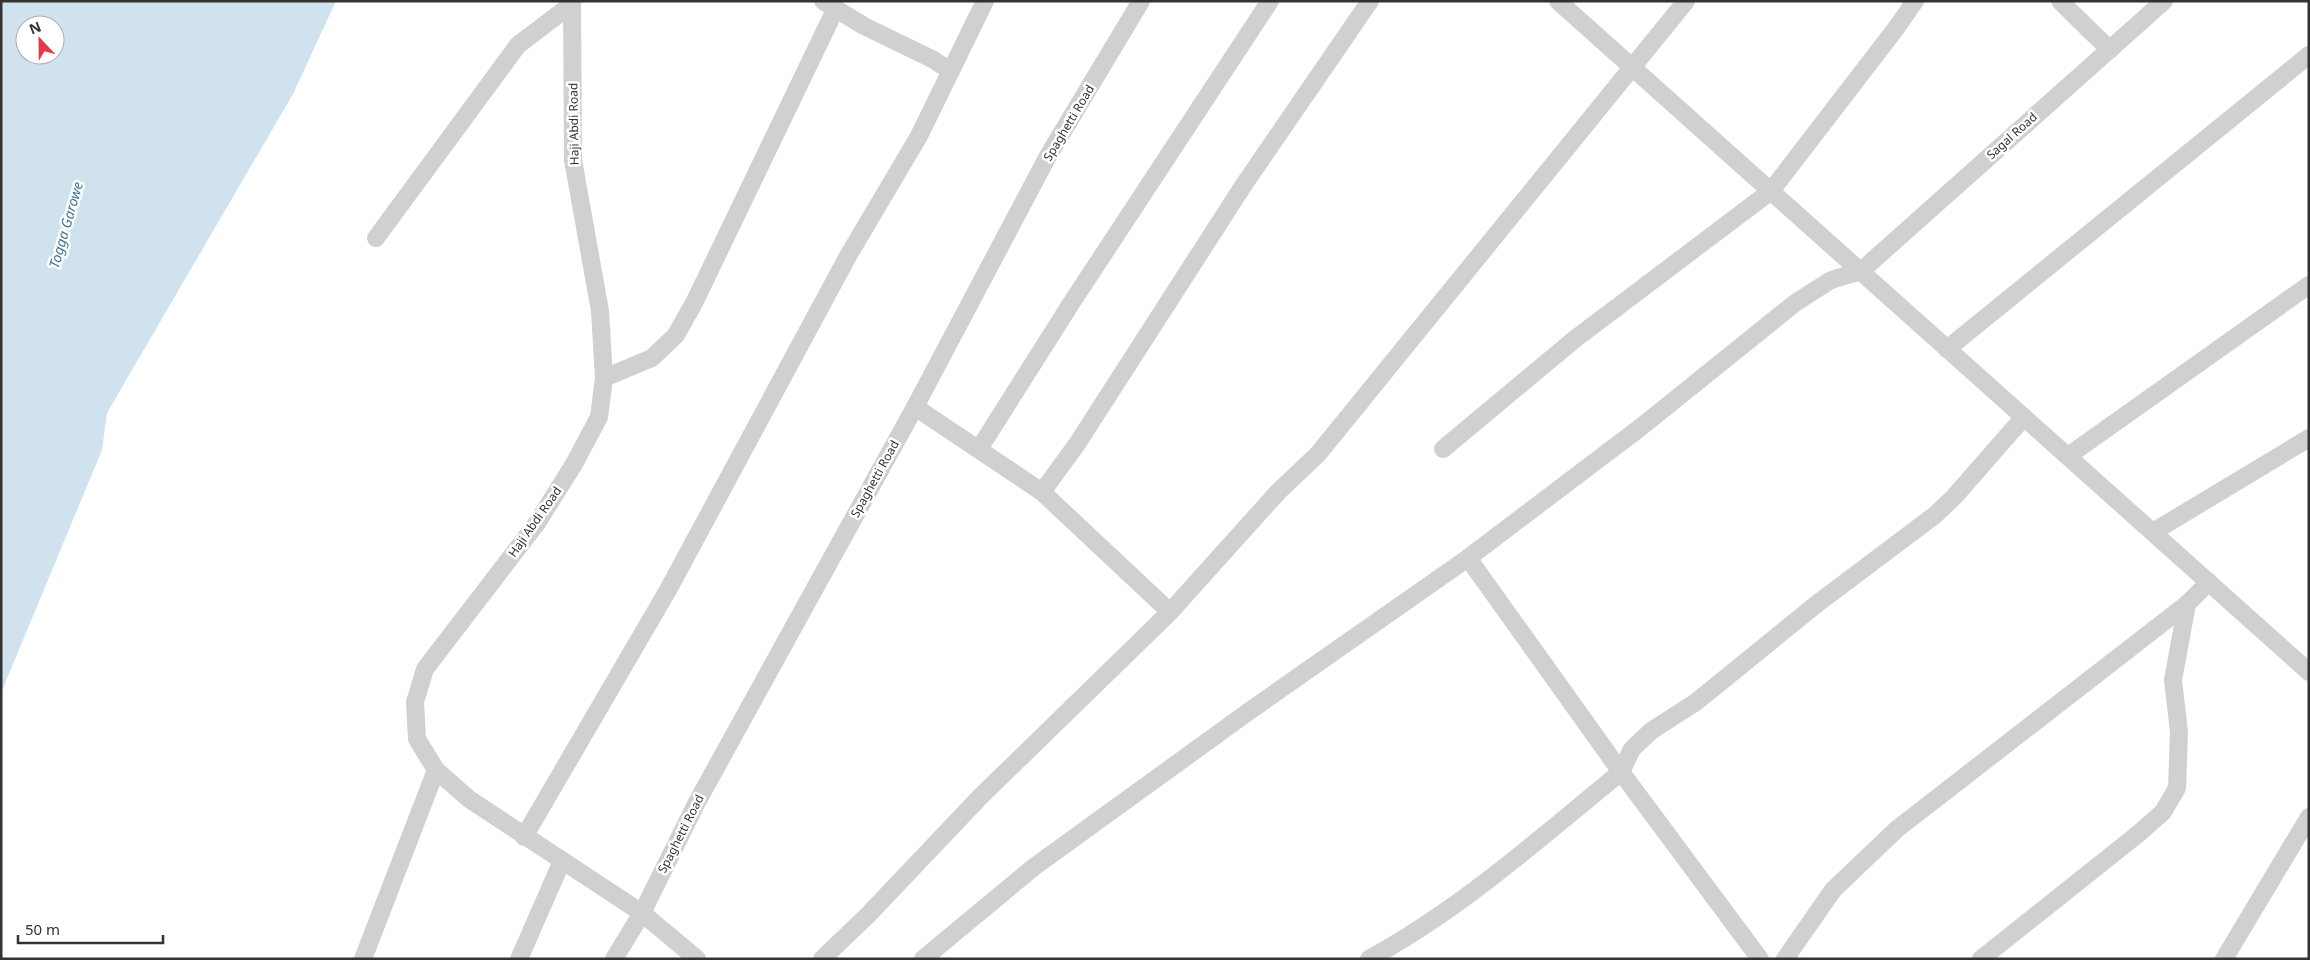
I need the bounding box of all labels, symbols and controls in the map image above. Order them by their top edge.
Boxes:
north arrow [15,15,65,65]
text: N [26,17,44,38]
street label: Spaghetti Road [1039,82,1098,164]
street label: Haji Abdi Road [564,83,583,165]
street label: Sagal Road [1983,108,2041,163]
water label: Togga Garowe [44,179,87,270]
street label: Spaghetti Road [846,437,903,520]
street label: Haji Abdi Road [504,483,565,560]
street label: Spaghetti Road [653,792,708,876]
scale bar [18,912,162,944]
text: 50 m [25,919,60,939]

